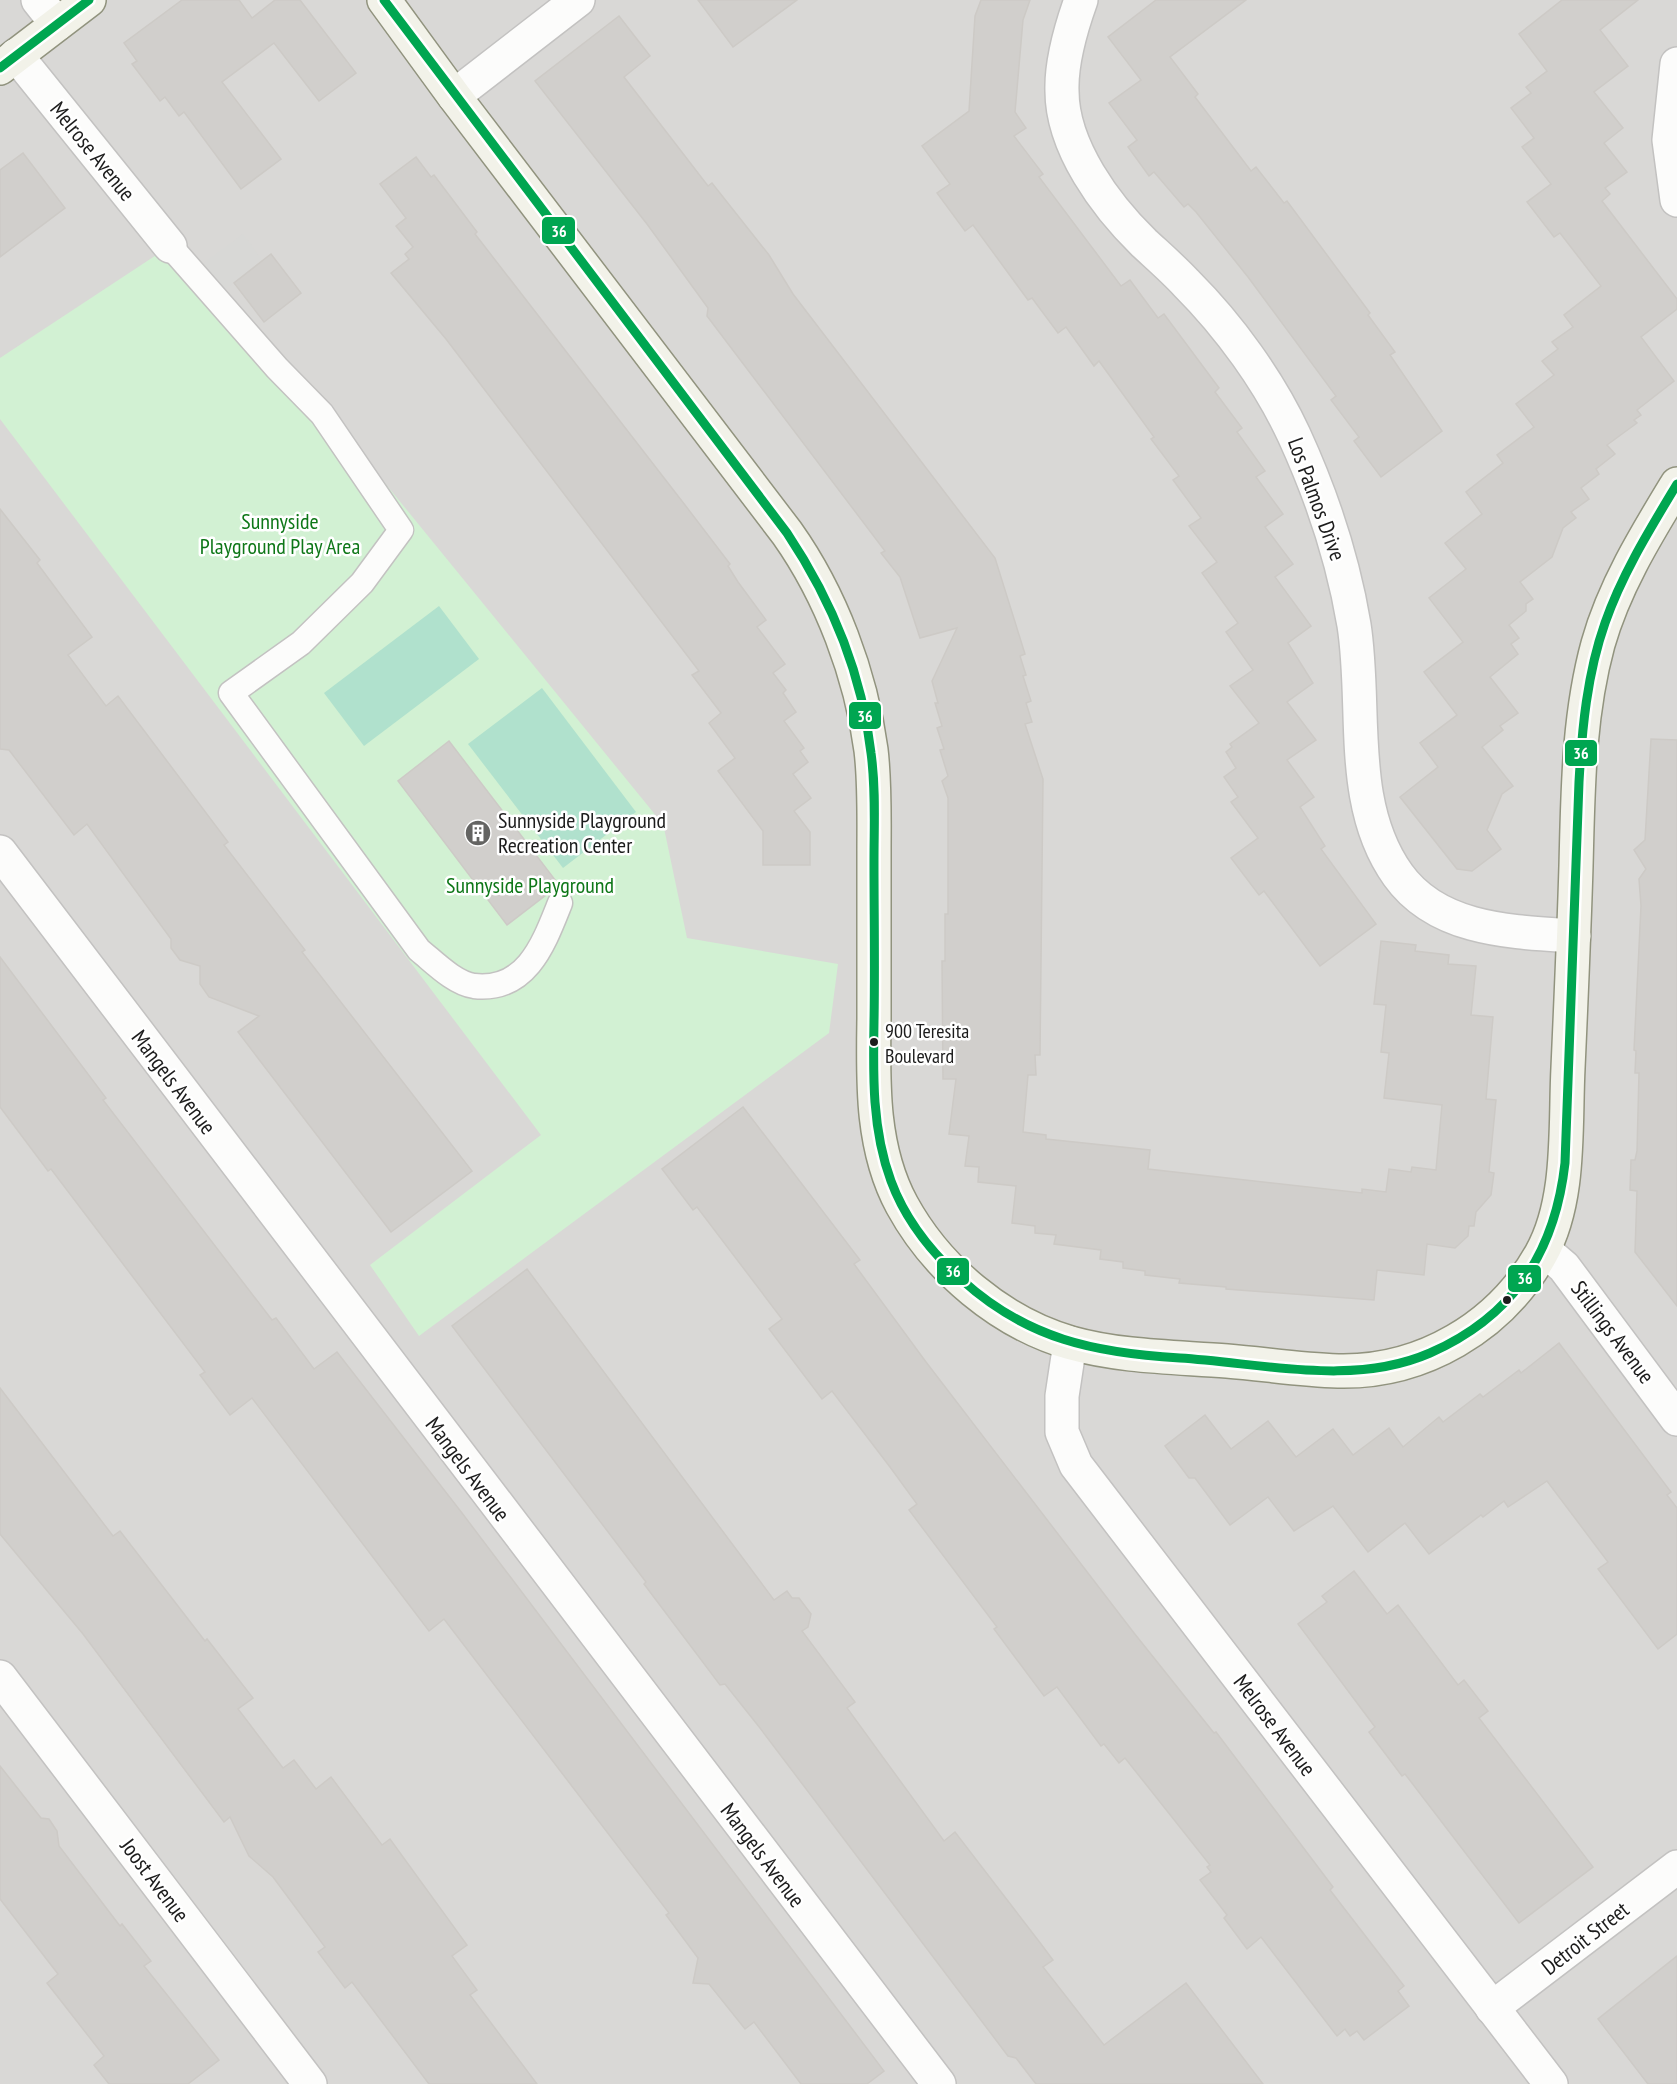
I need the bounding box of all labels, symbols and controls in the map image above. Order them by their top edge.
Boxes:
street label: Melrose Avenue [44,96,142,206]
line badge: 36 [541,216,576,245]
text: 36 [551,221,567,241]
street label: Los Palmos Drive [1282,434,1352,564]
park label: Sunnyside Playground Play Area [200,507,360,560]
line badge: 36 [848,701,882,730]
text: 36 [857,706,873,726]
line badge: 36 [1564,739,1598,767]
text: 36 [1573,743,1589,763]
place label: Sunnyside Playground Recreation Center [498,806,666,859]
building icon: Sunnyside Playground Recreation Center [463,818,493,848]
park label: Sunnyside Playground [446,871,614,899]
place label: 900 Teresita Boulevard [885,1018,969,1069]
street label: Mangels Avenue [126,1024,222,1140]
marker: 900 Teresita Boulevard [868,1036,880,1048]
line badge: 36 [936,1257,970,1286]
text: 36 [945,1261,961,1281]
line badge: 36 [1507,1264,1542,1293]
text: 36 [1517,1268,1533,1288]
street label: Stillings Avenue [1565,1275,1661,1389]
unlabelled marker [1501,1294,1513,1306]
street label: Mangels Avenue [420,1411,516,1527]
street label: Melrose Avenue [1228,1669,1322,1781]
street label: Mangels Avenue [715,1797,811,1913]
street label: Joost Avenue [114,1832,196,1927]
street label: Detroit Street [1536,1895,1634,1981]

